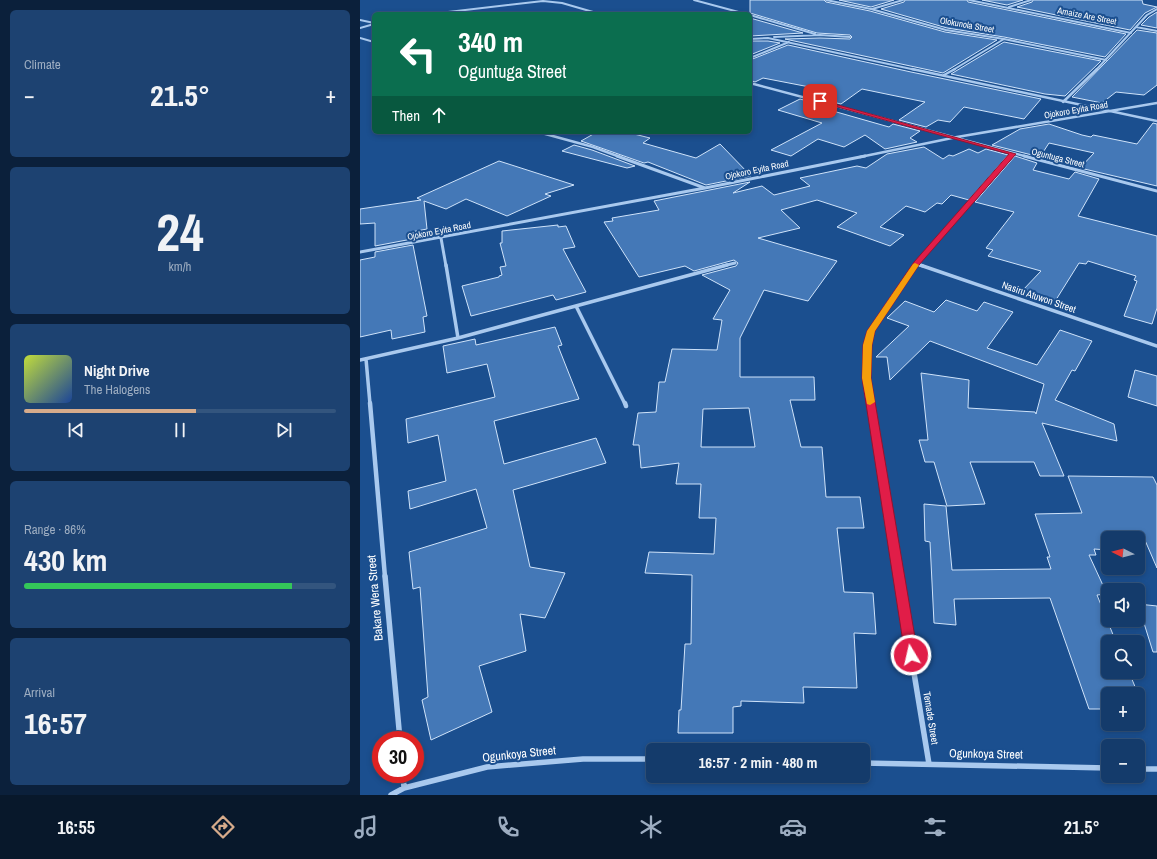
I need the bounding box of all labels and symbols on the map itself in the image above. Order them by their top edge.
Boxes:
street label: Amaize Are Street [1055,4,1118,28]
street label: Olokunola Street [939,14,995,36]
pin [803,84,837,118]
street label: Ojokoro Eyita Road [1043,98,1109,122]
street label: Oguntuga Street [1030,146,1086,170]
street label: Ojokoro Eyita Road [724,157,790,183]
street label: Ojokoro Eyita Road [406,219,472,243]
street label: Nasiru Atuwon Street [1000,278,1078,316]
north arrow [1101,531,1145,575]
street label: Bakare Wera Street [363,554,387,642]
position arrow [890,634,932,676]
street label: Temade Street [920,691,942,746]
speed limit sign: 30 [372,731,424,783]
street label: Ogunkoya Street [481,742,557,766]
street label: Ogunkoya Street [949,745,1023,763]

